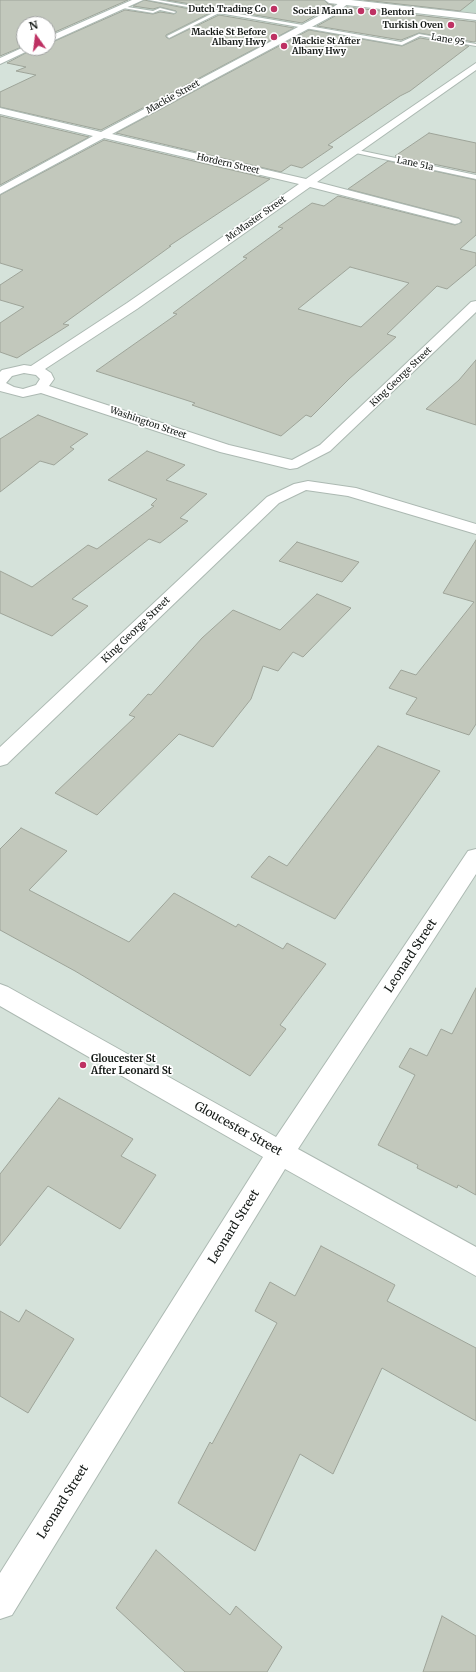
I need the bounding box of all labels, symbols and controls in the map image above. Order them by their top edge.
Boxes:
place label: Dutch Trading Co [188,4,266,14]
marker: Dutch Trading Co [269,4,279,14]
place label: Social Manna [293,6,353,16]
marker: Social Manna [356,6,366,16]
marker: Bentori [368,7,378,17]
place label: Bentori [381,7,414,17]
north arrow [16,16,56,56]
text: N [27,17,39,33]
place label: Turkish Oven [382,20,443,30]
marker: Turkish Oven [446,20,456,30]
place label: Mackie St Before Albany Hwy [191,27,266,48]
marker: Mackie St Before Albany Hwy [269,32,279,42]
street label: Lane 95 [430,32,466,48]
place label: Mackie St After Albany Hwy [292,36,360,57]
marker: Mackie St After Albany Hwy [279,41,289,51]
street label: Mackie Street [144,78,202,116]
street label: Hordern Street [196,152,260,176]
street label: Lane 51a [396,155,434,173]
street label: McMaster Street [224,194,288,244]
street label: King George Street [368,345,434,409]
street label: Washington Street [108,405,188,441]
street label: King George Street [99,594,173,666]
street label: Leonard Street [382,916,440,996]
place label: Gloucester St After Leonard St [91,1053,172,1076]
marker: Gloucester St After Leonard St [78,1060,88,1070]
street label: Gloucester Street [192,1099,284,1159]
street label: Leonard Street [205,1187,263,1267]
street label: Leonard Street [34,1462,92,1542]

